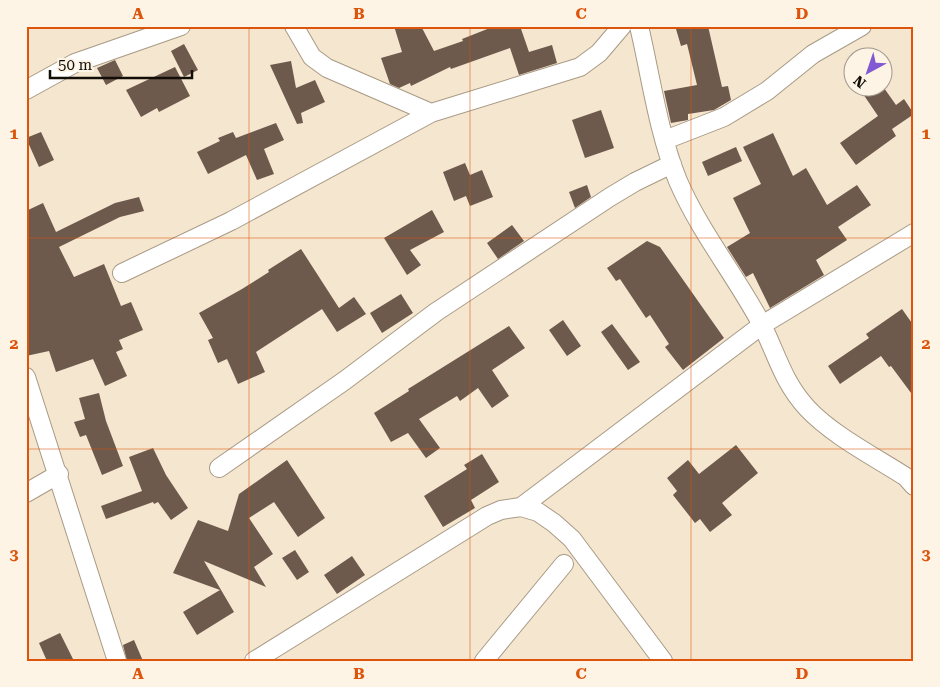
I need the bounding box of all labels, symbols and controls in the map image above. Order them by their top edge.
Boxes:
text: A [132,4,144,23]
text: B [353,4,365,23]
text: C [575,4,587,23]
text: D [796,4,809,23]
scale bar [50,48,192,80]
north arrow [842,48,892,98]
text: 50 m [58,56,93,74]
text: N [850,72,869,92]
text: 1 [10,124,19,143]
text: 1 [922,124,931,143]
text: 2 [10,334,19,353]
text: 2 [922,334,931,353]
text: 3 [10,545,19,564]
text: 3 [922,545,931,564]
text: A [132,664,144,683]
text: B [353,664,365,683]
text: C [575,664,587,683]
text: D [796,664,809,683]

